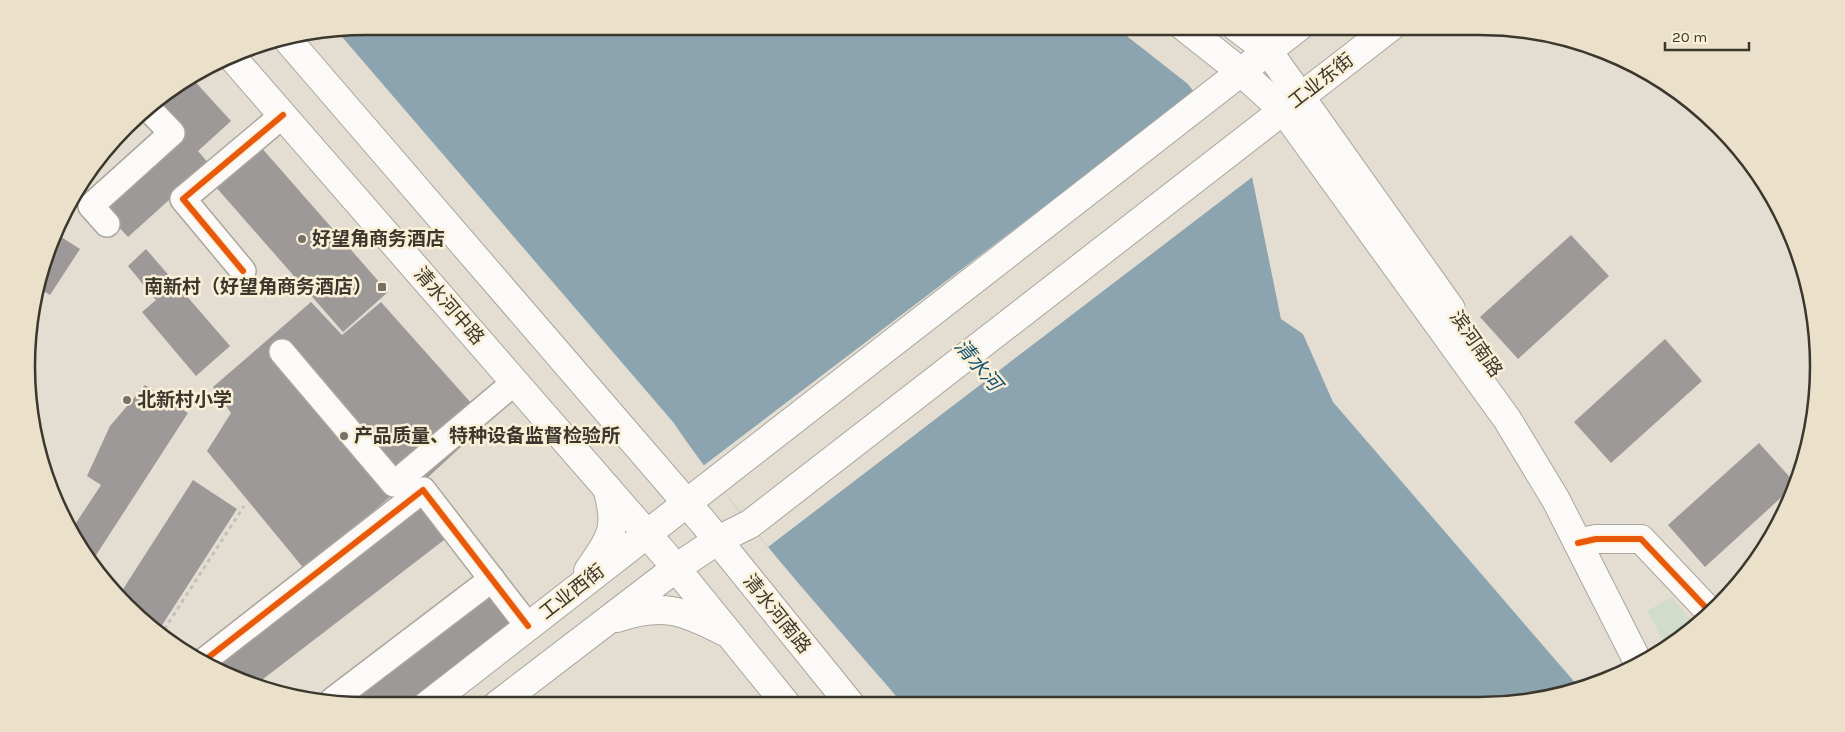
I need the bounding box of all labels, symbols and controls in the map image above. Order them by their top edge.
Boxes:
scale bar [1665,20,1749,52]
text: 20 m [1672,28,1707,46]
street label: 工业东街 [1284,49,1358,113]
place label: 好望角商务酒店 [312,228,445,250]
marker: 好望角商务酒店 [296,233,308,245]
street label: 清水河中路 [410,263,488,349]
place label: 南新村（好望角商务酒店） [144,276,372,298]
marker: 南新村（好望角商务酒店） [376,281,388,293]
street label: 滨河南路 [1445,307,1507,381]
water label: 清水河 [950,335,1009,398]
place label: 北新村小学 [137,389,232,411]
marker: 北新村小学 [121,394,133,406]
place label: 产品质量、特种设备监督检验所 [354,425,620,447]
marker: 产品质量、特种设备监督检验所 [338,430,350,442]
street label: 工业西街 [535,560,609,624]
street label: 清水河南路 [739,570,815,658]

